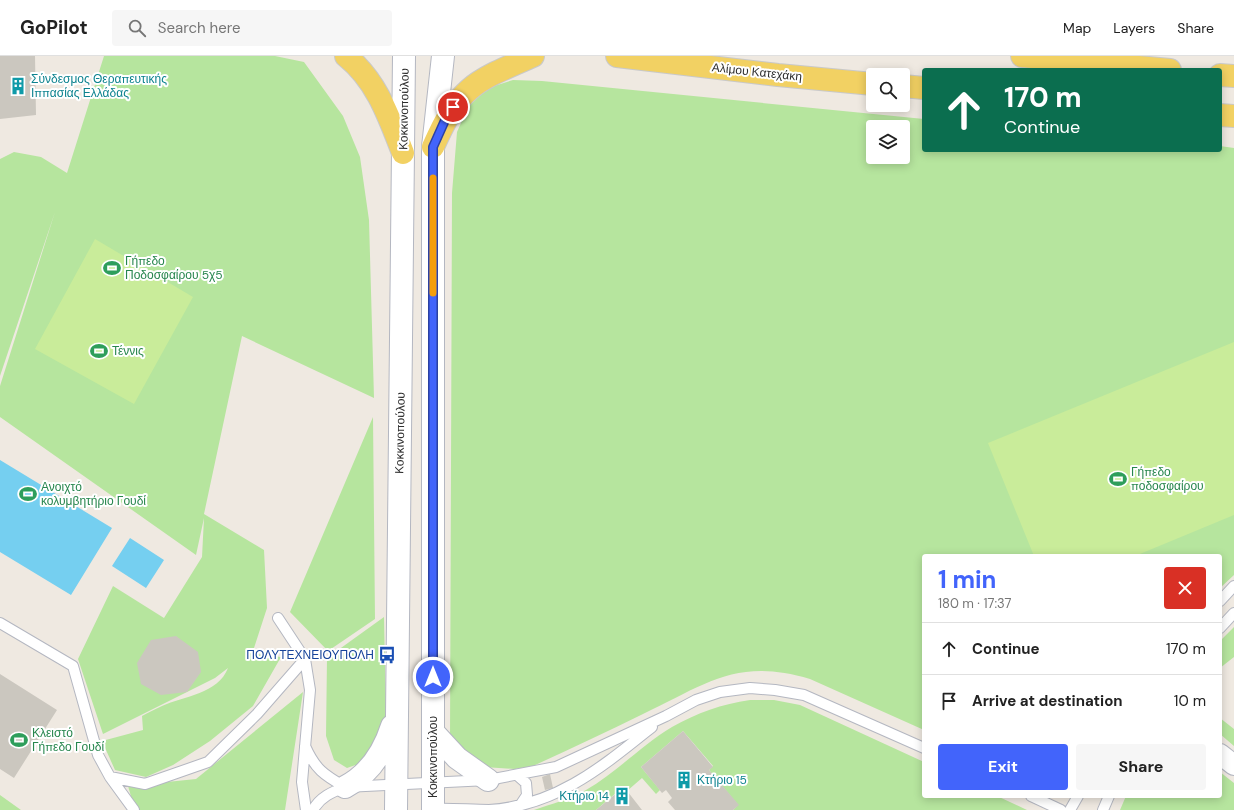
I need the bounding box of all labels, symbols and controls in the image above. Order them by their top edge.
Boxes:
search box [112,10,392,46]
text: GoPilot [20,15,88,40]
icon: search [126,17,148,39]
text: Search here [158,18,241,38]
text: Map [1063,19,1091,37]
text: Layers [1113,19,1155,37]
text: Share [1177,19,1214,37]
street label: Αλίμου Κατεχάκη [711,59,803,85]
street label: Κοκκινοπούλου [395,68,413,150]
map controls [866,68,910,164]
button: search [866,68,910,112]
place label: Σύνδεσμος Θεραπευτικής Ιππασίας Ελλάδας [31,71,167,101]
building icon: Σύνδεσμος Θεραπευτικής Ιππασίας Ελλάδας [8,76,28,96]
text: 170 m [1004,79,1082,116]
icon: ahead [938,84,990,136]
pin [436,90,470,124]
icon: arrive [442,96,464,118]
text: Continue [1004,115,1080,139]
button: layers [866,120,910,164]
place label: Γήπεδο Ποδοσφαίρου 5χ5 [125,253,223,283]
sports icon: Γήπεδο Ποδοσφαίρου 5χ5 [102,258,122,278]
sports icon: Τέννις [89,341,109,361]
place label: Τέννις [112,343,144,359]
street label: Κοκκινοπούλου [391,392,409,474]
place label: Γήπεδο ποδοσφαίρου [1131,464,1204,494]
sports icon: Γήπεδο ποδοσφαίρου [1108,469,1128,489]
place label: Ανοιχτό κολυμβητήριο Γουδί [41,479,146,509]
sports icon: Ανοιχτό κολυμβητήριο Γουδί [18,484,38,504]
text: 1 min [938,564,996,595]
button: close [1164,567,1206,609]
text: 180 m · 17:37 [938,595,1011,612]
icon: ahead [938,638,960,660]
text: Continue [972,639,1040,659]
text: 170 m [1166,639,1206,659]
bus stop icon: ΠΟΛΥΤΕΧΝΕΙΟΥΠΟΛΗ [377,645,397,665]
place label: ΠΟΛΥΤΕΧΝΕΙΟΥΠΟΛΗ [246,647,374,663]
position arrow [412,656,454,698]
icon: arrive [938,690,960,712]
text: Arrive at destination [972,691,1123,711]
text: 10 m [1174,691,1206,711]
street label: Κοκκινοπούλου [425,716,441,798]
place label: Κλειστό Γήπεδο Γουδί [32,725,104,755]
sports icon: Κλειστό Γήπεδο Γουδί [9,730,29,750]
button: Exit [938,744,1068,790]
button: Share [1076,744,1206,790]
building icon: Κτήριο 15 [674,770,694,790]
place label: Κτήριο 15 [697,772,747,788]
building icon: Κτήριο 14 [612,786,632,806]
place label: Κτήριο 14 [559,788,609,804]

